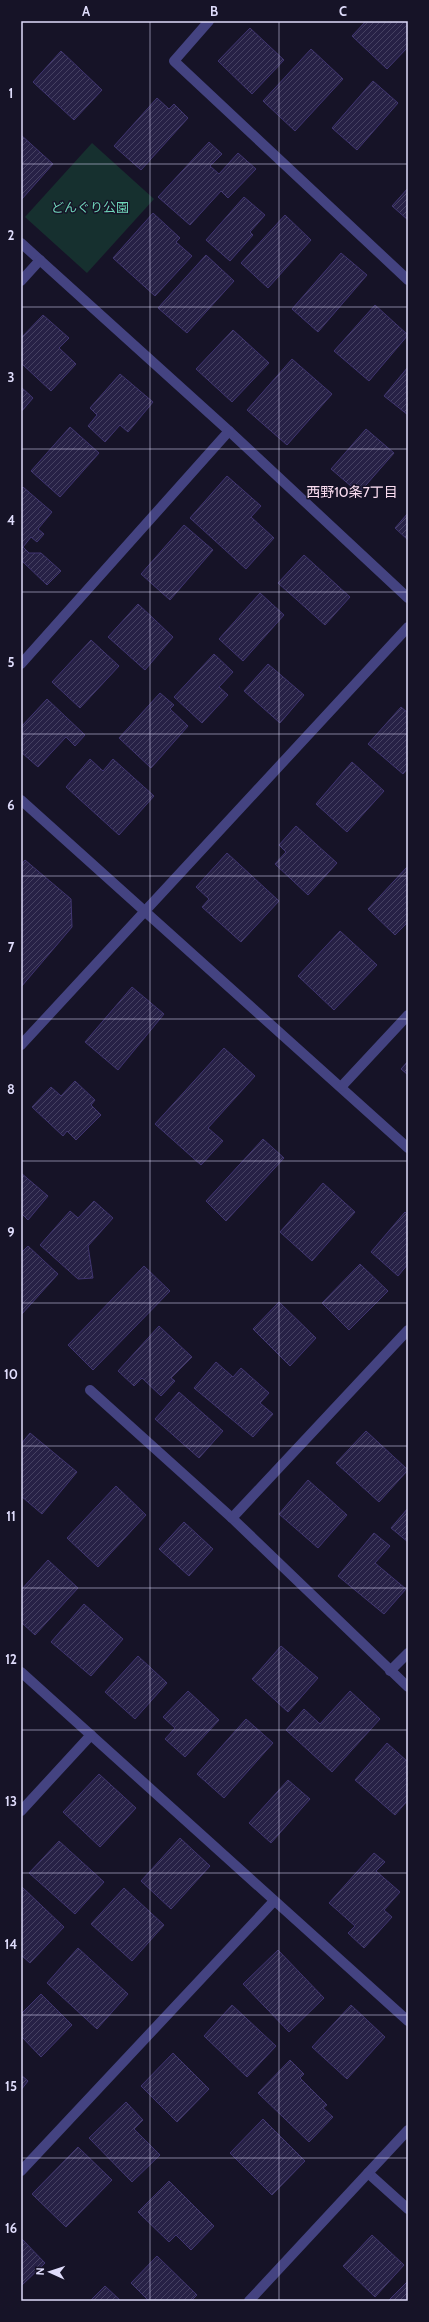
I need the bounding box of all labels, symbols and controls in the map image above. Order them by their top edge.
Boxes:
text: A [82,3,91,19]
text: B [210,3,218,19]
text: C [339,3,347,19]
text: 1 [9,85,13,101]
park label: どんぐり公園 [51,199,129,215]
text: 2 [8,227,15,243]
text: 3 [7,369,15,385]
district label: 西野10条7丁目 [306,483,398,501]
text: 4 [7,512,15,528]
text: 5 [8,654,15,670]
text: 6 [7,797,15,813]
text: 7 [8,939,15,955]
text: 8 [7,1081,15,1097]
text: 9 [7,1224,15,1240]
text: 10 [4,1366,18,1382]
text: 11 [6,1508,16,1524]
text: 12 [5,1651,17,1667]
text: 13 [5,1793,17,1809]
text: 14 [5,1936,17,1952]
text: 15 [5,2078,17,2094]
text: 16 [5,2220,17,2236]
north arrow [30,2252,70,2292]
text: N [33,2267,47,2276]

